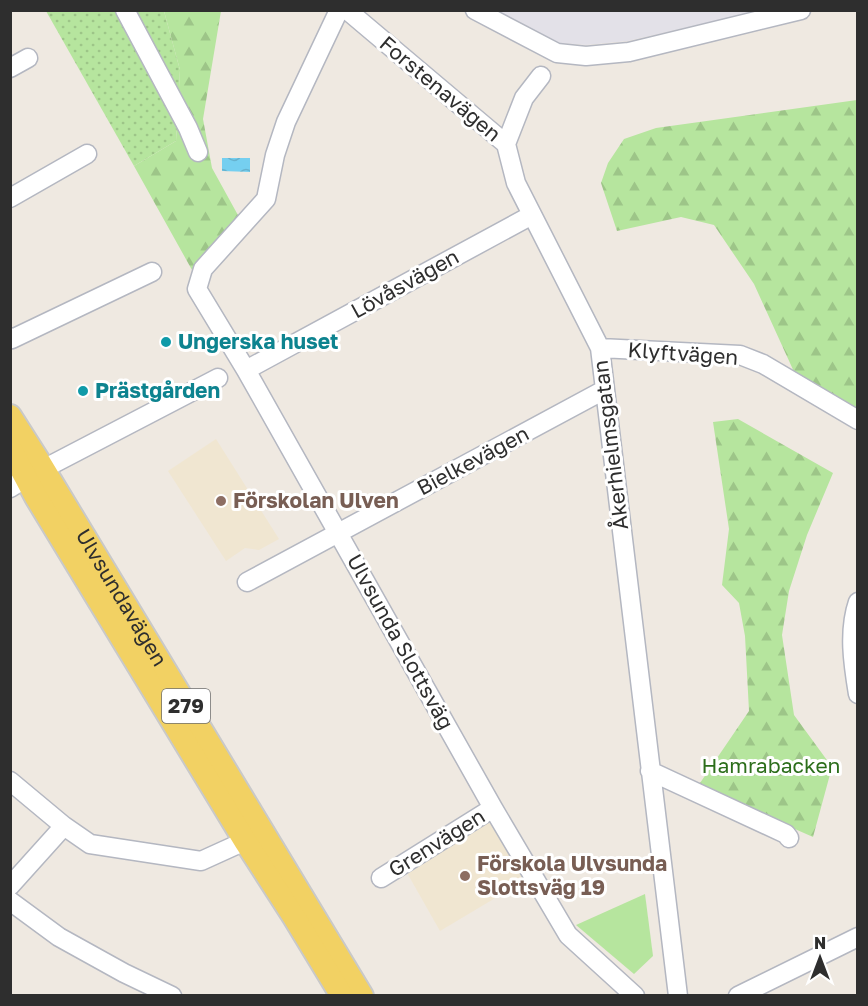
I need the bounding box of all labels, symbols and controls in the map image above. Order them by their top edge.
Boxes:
street label: Forstenavägen [375,30,507,147]
street label: Lövåsvägen [346,243,463,323]
place label: Ungerska huset [178,328,338,354]
marker: Ungerska huset [159,335,173,349]
street label: Klyftvägen [627,336,739,370]
street label: Åkerhielmsgatan [587,359,633,531]
place label: Prästgården [95,377,220,403]
marker: Prästgården [76,384,90,398]
street label: Bielkevägen [412,420,533,500]
place label: Förskolan Ulven [233,487,399,513]
marker: Förskolan Ulven [214,494,228,508]
street label: Ulvsundavägen [71,524,173,671]
street label: Ulvsunda Slottsväg [342,549,460,734]
road number: 279 [162,689,210,723]
park label: Hamrabacken [701,752,841,778]
street label: Grenvägen [383,802,489,882]
place label: Förskola Ulvsunda Slottsväg 19 [477,850,667,900]
marker: Förskola Ulvsunda Slottsväg 19 [458,869,472,883]
north arrow [790,928,850,988]
text: N [814,933,826,953]

